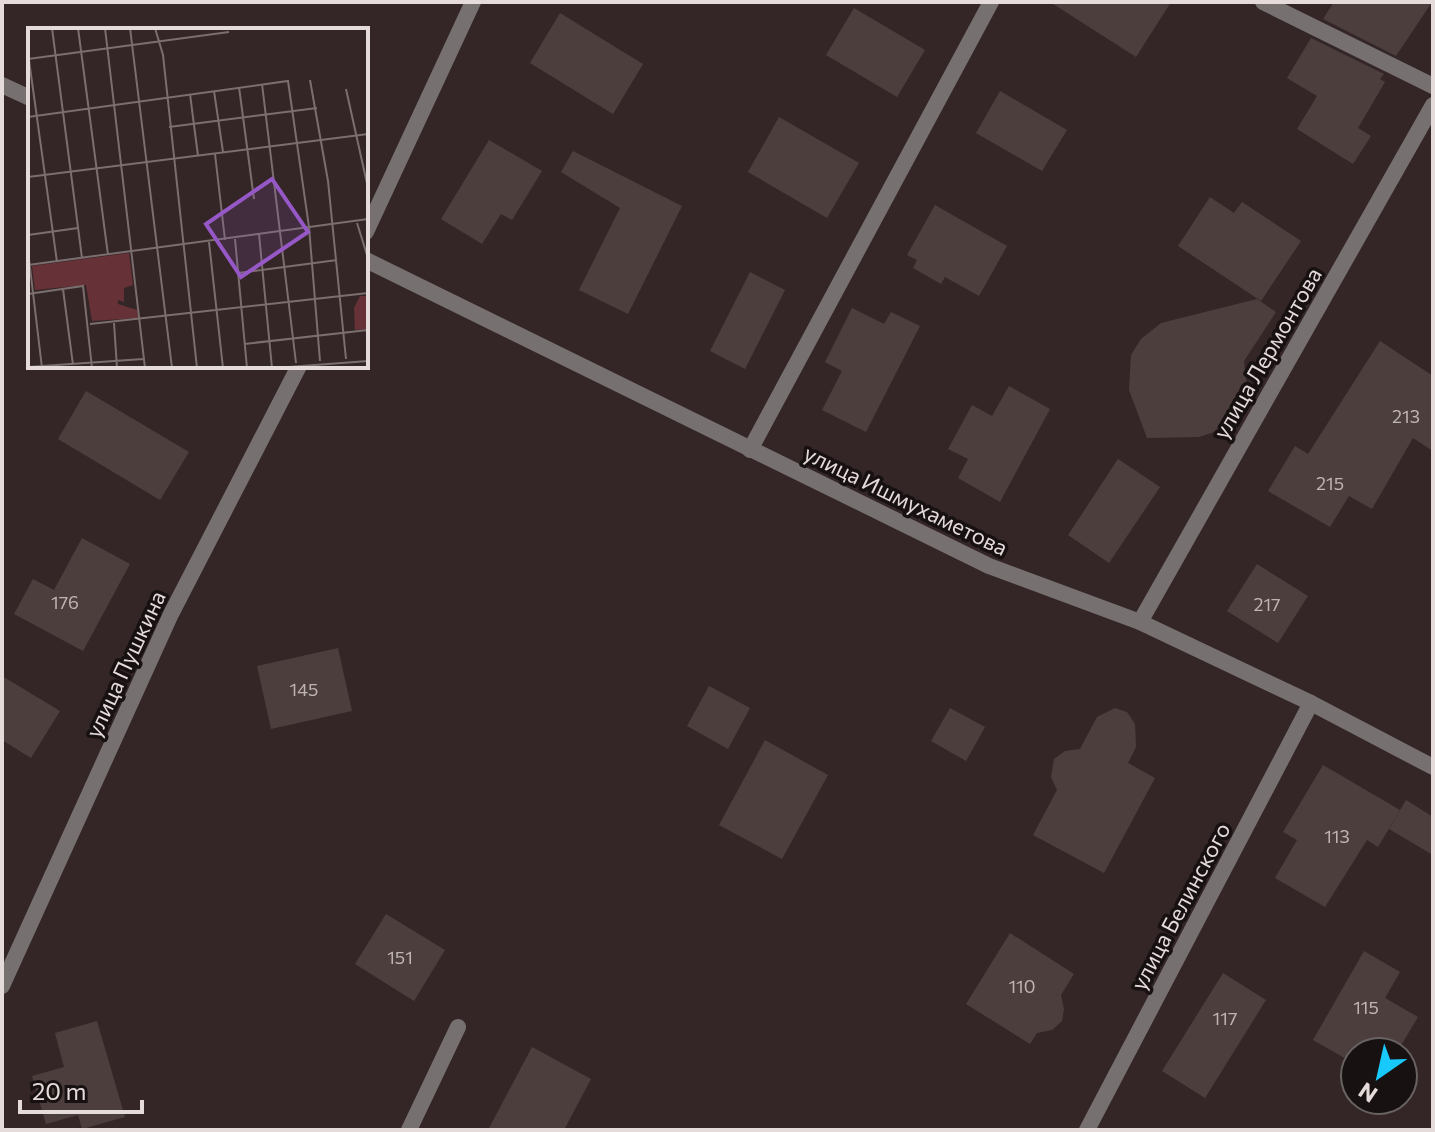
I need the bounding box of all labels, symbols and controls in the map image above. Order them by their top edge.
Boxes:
inset map [28,28,368,368]
street label: улица Лермонтова [1207,263,1327,443]
house number: 213 [1392,405,1420,427]
street label: улица Ишмухаметова [800,439,1012,561]
house number: 215 [1316,472,1344,494]
street label: улица Пушкина [79,586,171,742]
house number: 176 [51,591,79,613]
house number: 217 [1253,593,1281,615]
house number: 145 [290,678,318,700]
street label: улица Белинского [1125,818,1235,994]
house number: 113 [1324,825,1350,847]
house number: 151 [387,946,413,968]
house number: 110 [1008,975,1036,997]
house number: 115 [1353,996,1379,1018]
house number: 117 [1213,1007,1237,1029]
north arrow [1339,1036,1419,1116]
scale bar [20,1064,142,1114]
text: 20 m [32,1076,86,1105]
text: N [1353,1077,1382,1109]

